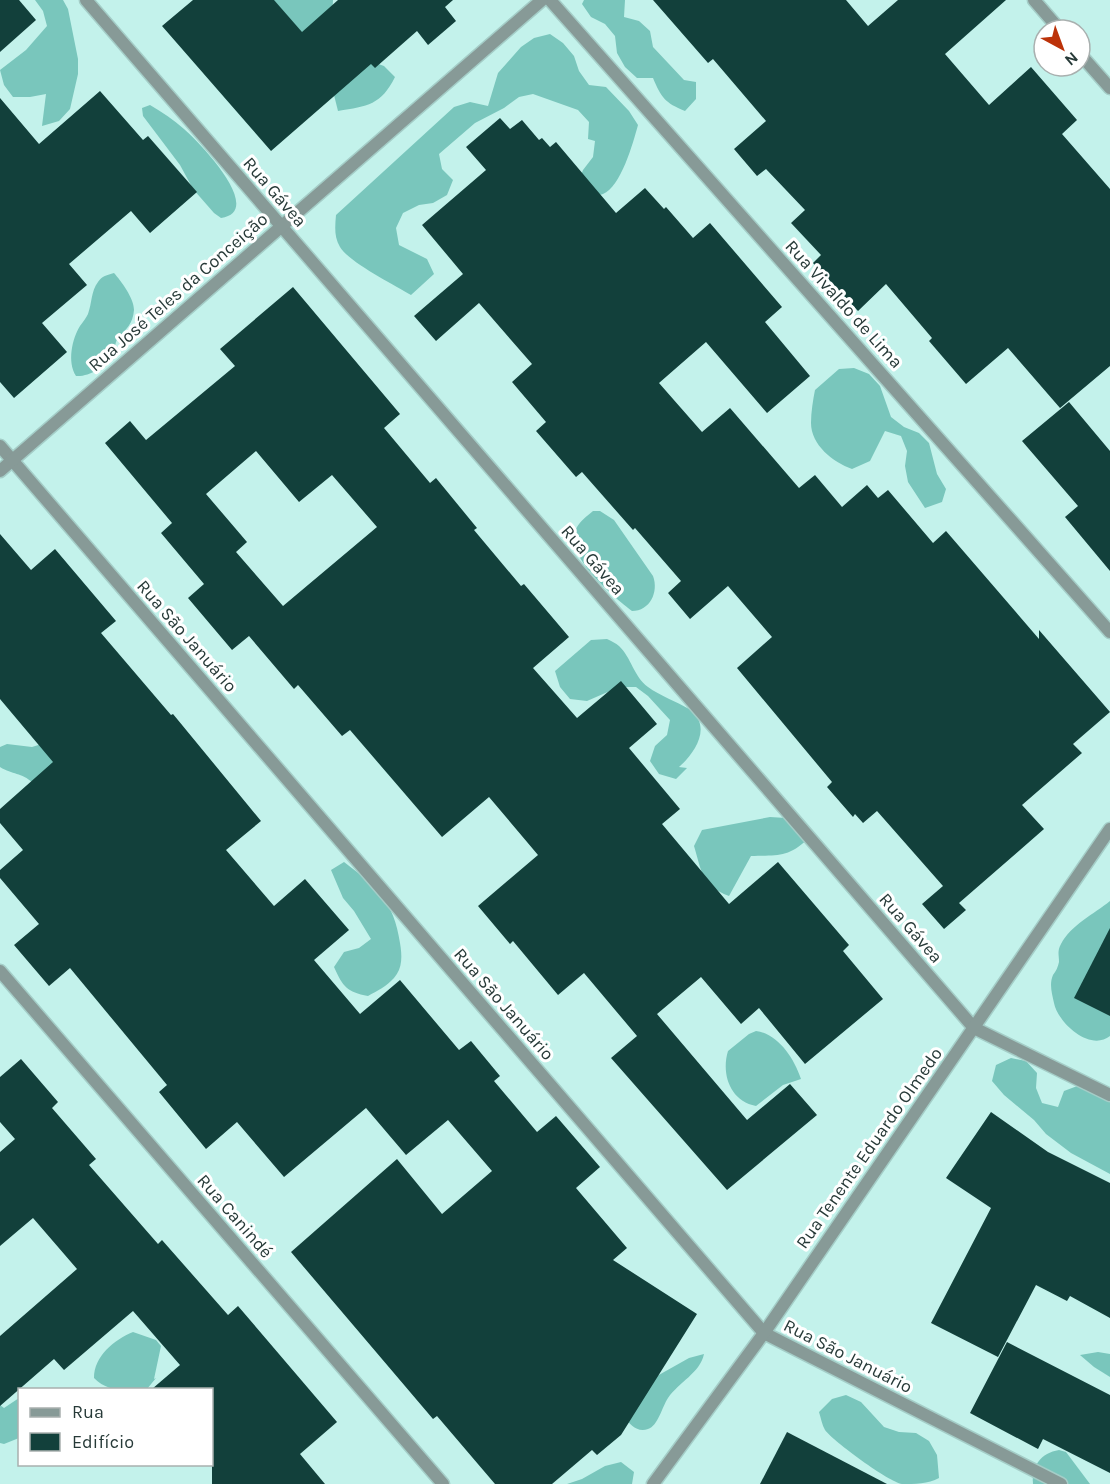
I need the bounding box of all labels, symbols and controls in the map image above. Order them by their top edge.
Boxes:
north arrow [1032,18,1092,78]
text: N [1061,48,1082,70]
street label: Rua Gávea [239,152,311,232]
street label: Rua José Teles da Conceição [84,208,272,376]
street label: Rua Vivaldo de Lima [781,235,907,373]
street label: Rua Gávea [557,520,629,600]
street label: Rua São Januário [132,575,242,697]
street label: Rua Gávea [875,888,947,968]
street label: Rua São Januário [449,943,559,1065]
street label: Rua Tenente Eduardo Olmedo [791,1043,947,1253]
street label: Rua Canindé [193,1170,277,1262]
street label: Rua São Januário [780,1314,916,1398]
legend [18,1388,213,1466]
text: Rua [72,1401,104,1423]
text: Edifício [72,1431,134,1453]

